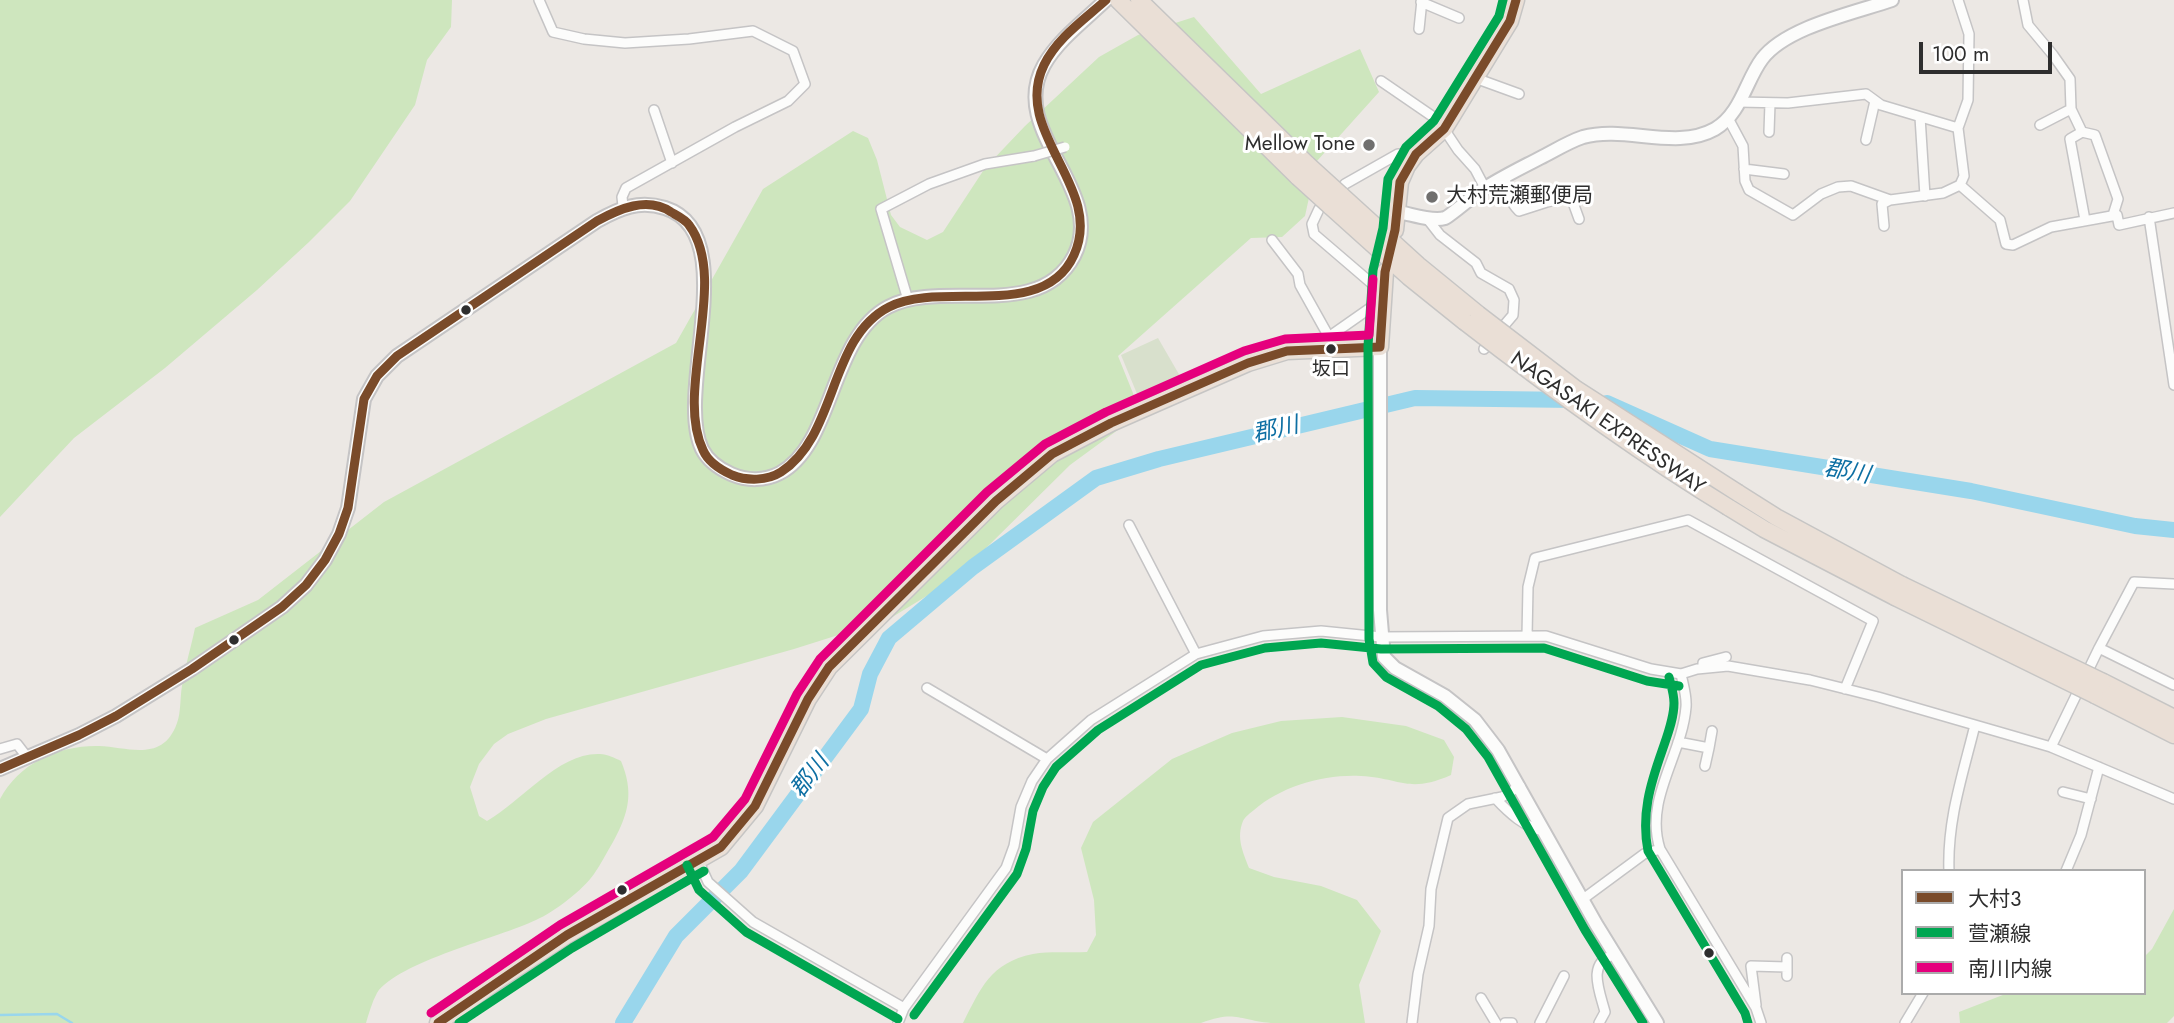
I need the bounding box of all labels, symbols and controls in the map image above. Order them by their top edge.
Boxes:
scale bar [1922,28,2055,72]
text: 100 m [1932,39,1989,69]
place label: Mellow Tone [1245,132,1355,158]
marker: Mellow Tone [1361,137,1377,153]
place label: 大村荒瀬郵便局 [1446,184,1593,210]
marker: 大村荒瀬郵便局 [1424,189,1440,205]
unlabelled marker [459,303,473,317]
marker: 坂口 [1324,342,1338,356]
street label: NAGASAKI EXPRESSWAY [1505,347,1709,501]
place label: 坂口 [1312,359,1350,381]
water label: 郡川 [1250,412,1302,450]
water label: 郡川 [1822,455,1872,491]
unlabelled marker [227,633,241,647]
water label: 郡川 [786,750,836,804]
legend [1901,869,2146,995]
unlabelled marker [615,883,629,897]
text: 大村3 [1968,884,2021,914]
text: 萱瀬線 [1968,919,2031,949]
unlabelled marker [1702,946,1716,960]
text: 南川内線 [1968,954,2052,984]

